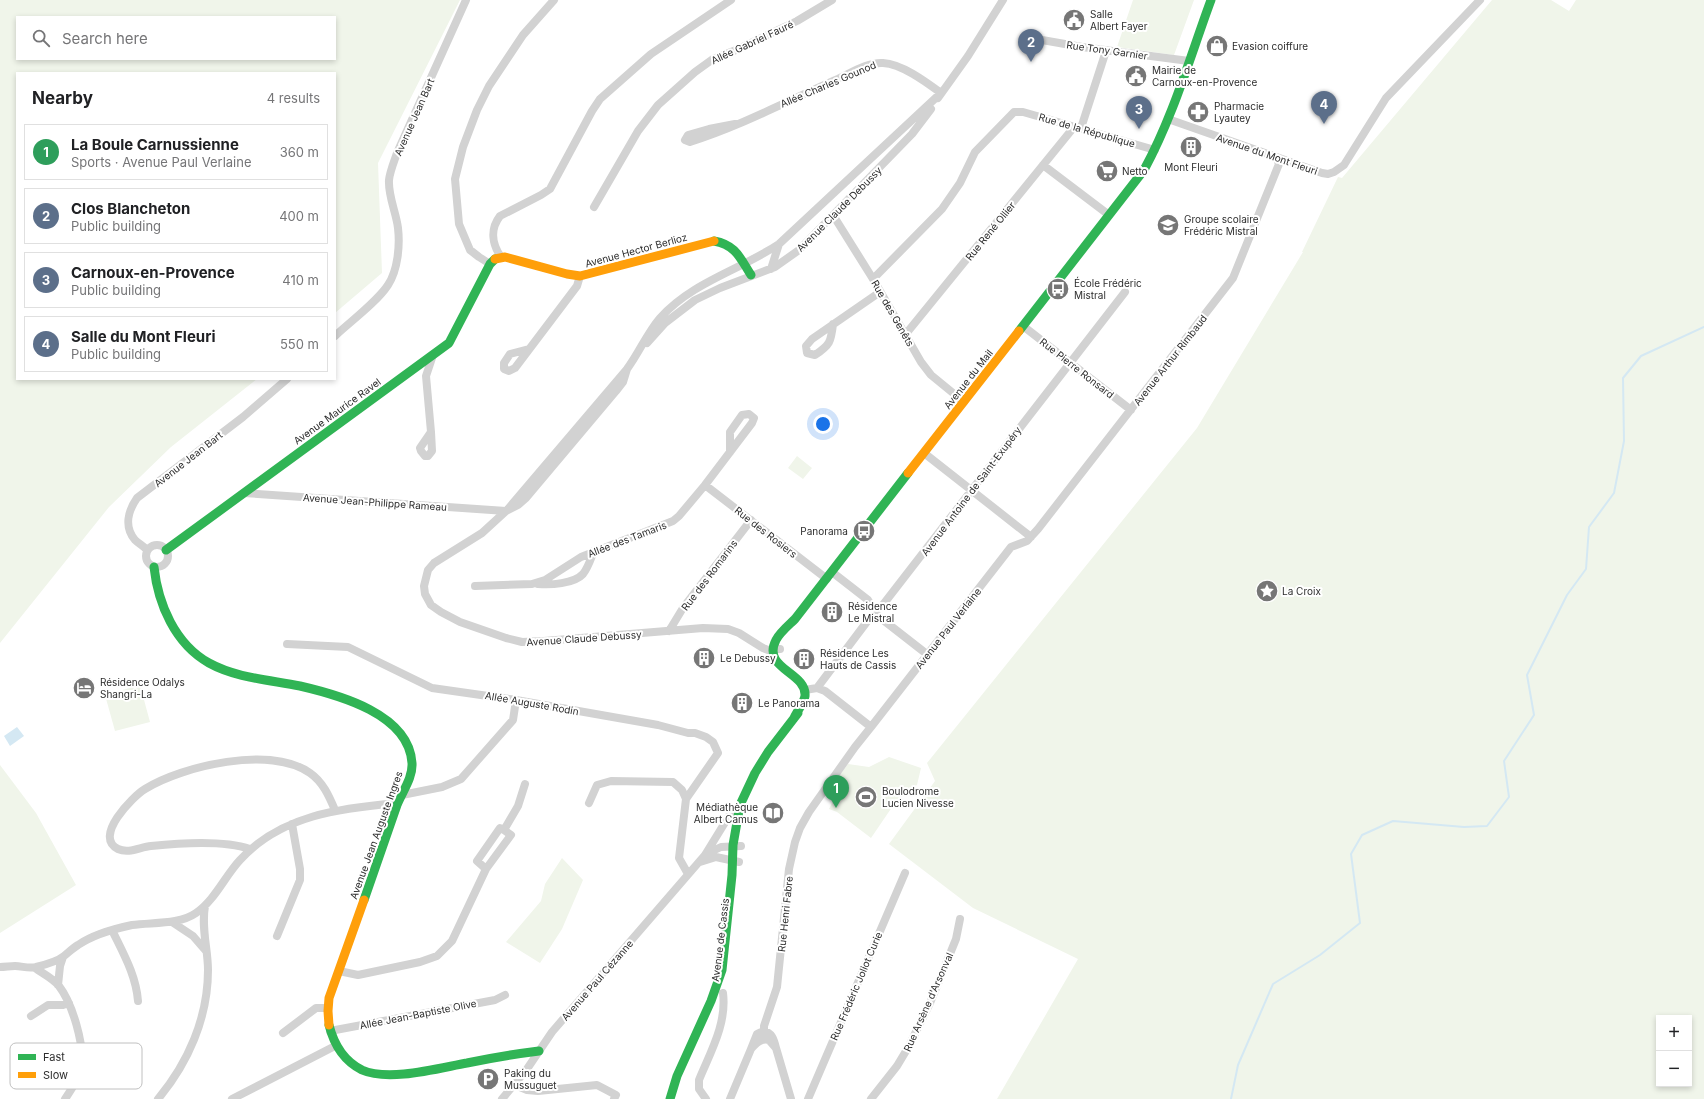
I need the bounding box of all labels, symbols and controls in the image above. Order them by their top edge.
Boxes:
public building icon: Salle Albert Fayer [1061,7,1087,33]
place label: Salle Albert Fayer [1090,8,1148,32]
search box [16,16,336,60]
street label: Allée Gabriel Fauré [709,18,795,66]
icon: search [30,27,52,49]
text: Search here [62,29,148,48]
pin: 2 [1018,29,1044,62]
shop icon: Evasion coiffure [1204,33,1230,59]
street label: Rue Tony Garnier [1066,38,1149,62]
place label: Evasion coiffure [1232,40,1308,52]
street label: Allée Charles Gounod [778,58,878,110]
public building icon: Mairie de Carnoux-en-Provence [1123,63,1149,89]
place label: Mairie de Carnoux-en-Provence [1152,64,1257,88]
street label: Avenue Jean Bart [392,76,437,157]
text: Nearby [32,88,93,108]
text: 4 results [267,90,320,106]
pin: 4 [1311,91,1337,124]
pin: 3 [1126,96,1152,129]
pharmacy icon: Pharmacie Lyautey [1185,99,1211,125]
place label: Pharmacie Lyautey [1214,100,1264,124]
street label: Rue de la République [1037,111,1137,150]
street label: Avenue du Mont Fleuri [1215,131,1319,177]
building icon: Mont Fleuri [1178,134,1204,160]
text: La Boule Carnussienne [71,135,239,154]
text: 1 [43,144,49,160]
text: 360 m [280,144,319,160]
text: Sports · Avenue Paul Verlaine [71,154,252,170]
supermarket icon: Netto [1094,158,1120,184]
place label: Mont Fleuri [1164,161,1218,173]
street label: Avenue Claude Debussy [794,164,884,254]
place label: Netto [1122,165,1148,177]
text: Clos Blancheton [71,199,190,218]
street label: Rue René Ollier [963,199,1018,263]
text: 2 [42,208,50,224]
text: 400 m [279,208,319,224]
school or university icon: Groupe scolaire Frédéric Mistral [1155,212,1181,238]
place label: Groupe scolaire Frédéric Mistral [1184,213,1259,237]
text: Public building [71,218,161,234]
street label: Avenue Hector Berlioz [584,231,688,269]
text: Carnoux-en-Provence [71,263,235,282]
text: 3 [42,272,50,288]
text: 410 m [282,272,319,288]
bus stop icon: École Frédéric Mistral [1045,276,1071,302]
place label: École Frédéric Mistral [1074,276,1142,301]
street label: Rue des Genêts [869,278,917,348]
text: Public building [71,282,161,298]
street label: Avenue Arthur Rimbaud [1131,312,1209,408]
text: Salle du Mont Fleuri [71,327,215,346]
street label: Rue Pierre Ronsard [1038,335,1116,401]
text: 4 [42,336,50,352]
text: 550 m [280,336,319,352]
text: Public building [71,346,161,362]
street label: Avenue du Mail [941,347,995,411]
street label: Avenue Maurice Ravel [291,375,383,447]
your location [813,414,833,434]
street label: Avenue Antoine de Saint-Exupéry [918,424,1024,558]
street label: Avenue Jean Bart [151,428,225,489]
street label: Avenue Jean-Philippe Rameau [303,491,448,513]
street label: Rue des Rosiers [732,504,800,560]
street label: Allée des Tamaris [586,518,668,560]
bus stop icon: Panorama [851,518,877,544]
place label: Panorama [800,525,848,537]
street label: Rue des Romarins [679,537,739,613]
place icon: La Croix [1254,578,1280,604]
street label: Avenue Paul Verlaine [913,585,983,671]
place label: La Croix [1282,585,1321,597]
building icon: Résidence Le Mistral [819,599,845,625]
place label: Résidence Le Mistral [848,600,897,624]
street label: Avenue Claude Debussy [526,628,642,648]
building icon: Le Debussy [691,645,717,671]
building icon: Résidence Les Hauts de Cassis [791,646,817,672]
place label: Résidence Les Hauts de Cassis [820,647,896,671]
place label: Le Debussy [720,652,776,664]
hotel icon: Résidence Odalys Shangri-La [71,675,97,701]
place label: Résidence Odalys Shangri-La [100,676,185,700]
street label: Allée Auguste Rodin [484,689,580,717]
building icon: Le Panorama [729,690,755,716]
place label: Le Panorama [758,697,820,709]
street label: Avenue Jean Auguste Ingres [347,769,405,901]
pin: 1 [823,775,849,808]
sports icon: Boulodrome Lucien Nivesse [853,784,879,810]
place label: Boulodrome Lucien Nivesse [882,785,954,809]
library icon: Médiathèque Albert Camus [760,800,786,826]
place label: Médiathèque Albert Camus [694,801,758,825]
street label: Rue Henri Fabre [775,875,795,952]
street label: Avenue de Cassis [709,898,731,982]
street label: Rue Frédéric Joliot Curie [828,930,884,1042]
street label: Avenue Paul Cézanne [559,937,635,1023]
street label: Rue Arsène d'Arsonval [901,951,955,1053]
street label: Allée Jean-Baptiste Olive [359,997,478,1031]
map controls [1656,1015,1692,1087]
button: + [1656,1015,1692,1051]
legend [10,1043,142,1089]
text: Fast [43,1050,65,1064]
button: − [1656,1051,1692,1087]
parking icon: Paking du Mussuguet [475,1066,501,1092]
place label: Paking du Mussuguet [504,1067,557,1091]
text: Slow [43,1068,68,1082]

